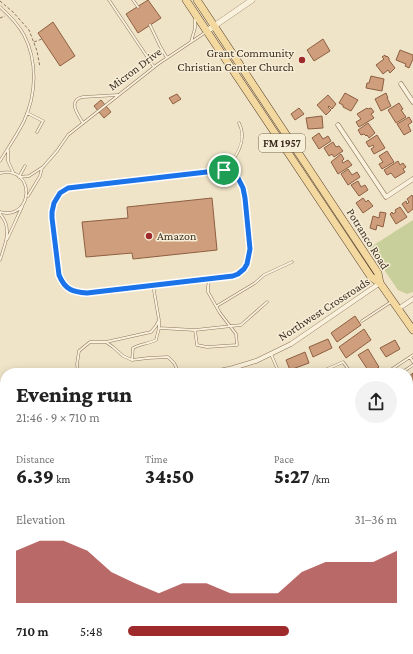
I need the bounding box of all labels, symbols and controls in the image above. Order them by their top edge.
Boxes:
street label: Micron Drive [106,44,164,94]
place label: Grant Community Christian Center Church [177,46,295,74]
marker: Grant Community Christian Center Church [297,55,307,65]
road number: FM 1957 [259,134,305,152]
pin [207,153,241,187]
icon: arrive [213,159,235,181]
street label: Potranco Road [344,206,393,273]
place label: Amazon [157,229,197,243]
marker: Amazon [144,231,154,241]
street label: Northwest Crossroads [276,274,373,344]
button: share [355,381,397,423]
text: Evening run [16,382,132,407]
text: 21:46 · 9 × 710 m [16,410,100,425]
text: Distance [16,453,54,465]
text: Time [145,453,168,465]
text: Pace [274,453,294,465]
text: 6.39 [16,465,54,487]
text: 34:50 [145,465,194,487]
text: 5:27 [274,465,310,487]
text: km [54,473,70,485]
text: /km [310,473,330,485]
text: Elevation [16,512,65,527]
text: 31–36 m [355,512,397,527]
text: 710 m [16,624,49,639]
text: 5:48 [80,624,103,639]

